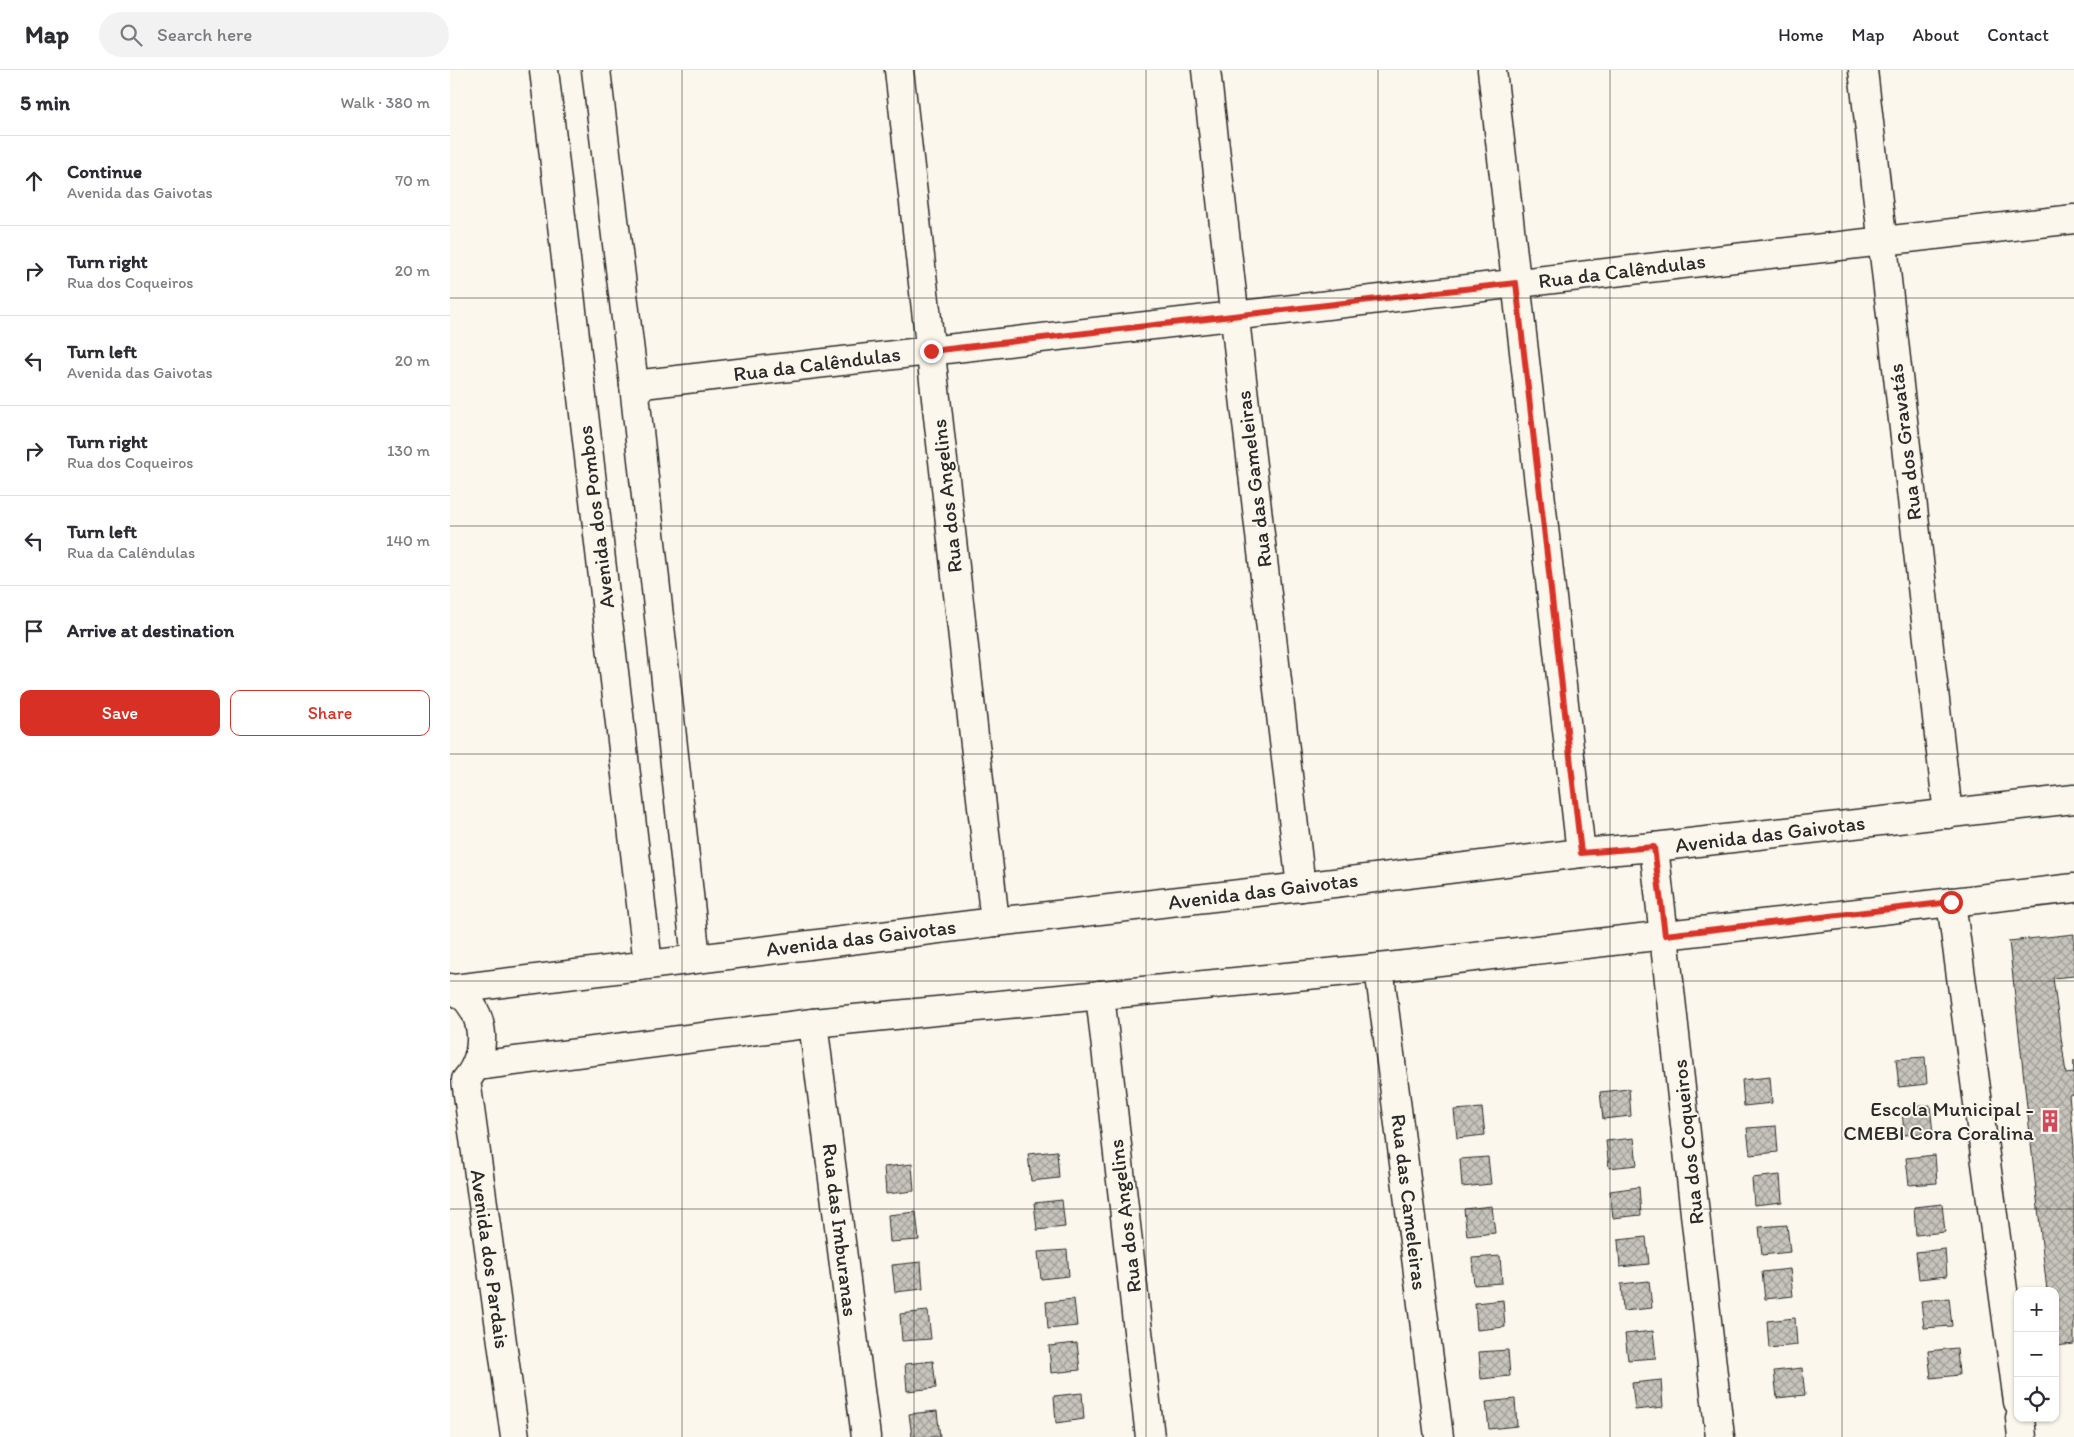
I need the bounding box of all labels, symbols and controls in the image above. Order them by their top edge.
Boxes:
search box [99,12,449,57]
text: Map [25,20,69,49]
icon: search [117,21,145,49]
text: Search here [157,23,252,46]
text: Home [1778,24,1824,46]
text: Map [1852,24,1885,46]
text: About [1913,24,1959,46]
text: Contact [1987,24,2049,46]
text: 5 min [20,90,70,115]
text: Walk · 380 m [340,93,430,112]
text: Continue [67,160,142,183]
icon: ahead [20,167,48,195]
text: 70 m [395,171,430,190]
text: Avenida das Gaivotas [67,183,213,202]
street label: Rua da Calêndulas [1537,248,1707,293]
text: Turn right [67,250,148,273]
icon: right [20,257,48,285]
text: 20 m [395,261,430,280]
text: Rua dos Coqueiros [67,273,193,292]
text: Turn left [67,340,137,363]
route end [920,340,943,363]
street label: Rua da Calêndulas [732,341,902,386]
icon: left [20,347,48,375]
text: 20 m [395,351,430,370]
street label: Rua dos Gravatás [1882,362,1927,522]
text: Avenida das Gaivotas [67,363,213,382]
street label: Rua das Gameleiras [1230,389,1277,569]
street label: Rua dos Angelins [926,418,967,574]
street label: Avenida dos Pombos [572,424,619,610]
text: Turn right [67,430,148,453]
icon: right [20,437,48,465]
text: 130 m [387,441,430,460]
text: Rua dos Coqueiros [67,453,193,472]
text: Turn left [67,520,137,543]
icon: left [20,527,48,555]
text: 140 m [386,531,430,550]
text: Rua da Calêndulas [67,543,195,562]
icon: arrive [20,617,48,645]
text: Arrive at destination [67,619,234,642]
button: Save [20,690,220,736]
button: Share [230,690,430,736]
street label: Avenida das Gaivotas [1674,809,1866,858]
street label: Avenida das Gaivotas [1167,866,1359,915]
route start [1940,891,1963,914]
street label: Avenida das Gaivotas [765,913,957,962]
street label: Rua dos Coqueiros [1666,1058,1709,1226]
place label: Escola Municipal - CMEBI Cora Coralina [1843,1096,2034,1145]
building icon: Escola Municipal - CMEBI Cora Coralina [2037,1108,2063,1134]
street label: Rua das Cameleiras [1386,1112,1433,1291]
street label: Rua dos Angelins [1103,1138,1146,1294]
street label: Rua das Imburanas [817,1142,864,1318]
street label: Avenida dos Pardais [466,1168,515,1350]
map controls [2014,1287,2059,1422]
button: + [2014,1287,2059,1332]
button: − [2014,1332,2059,1377]
button: locate [2014,1377,2059,1422]

